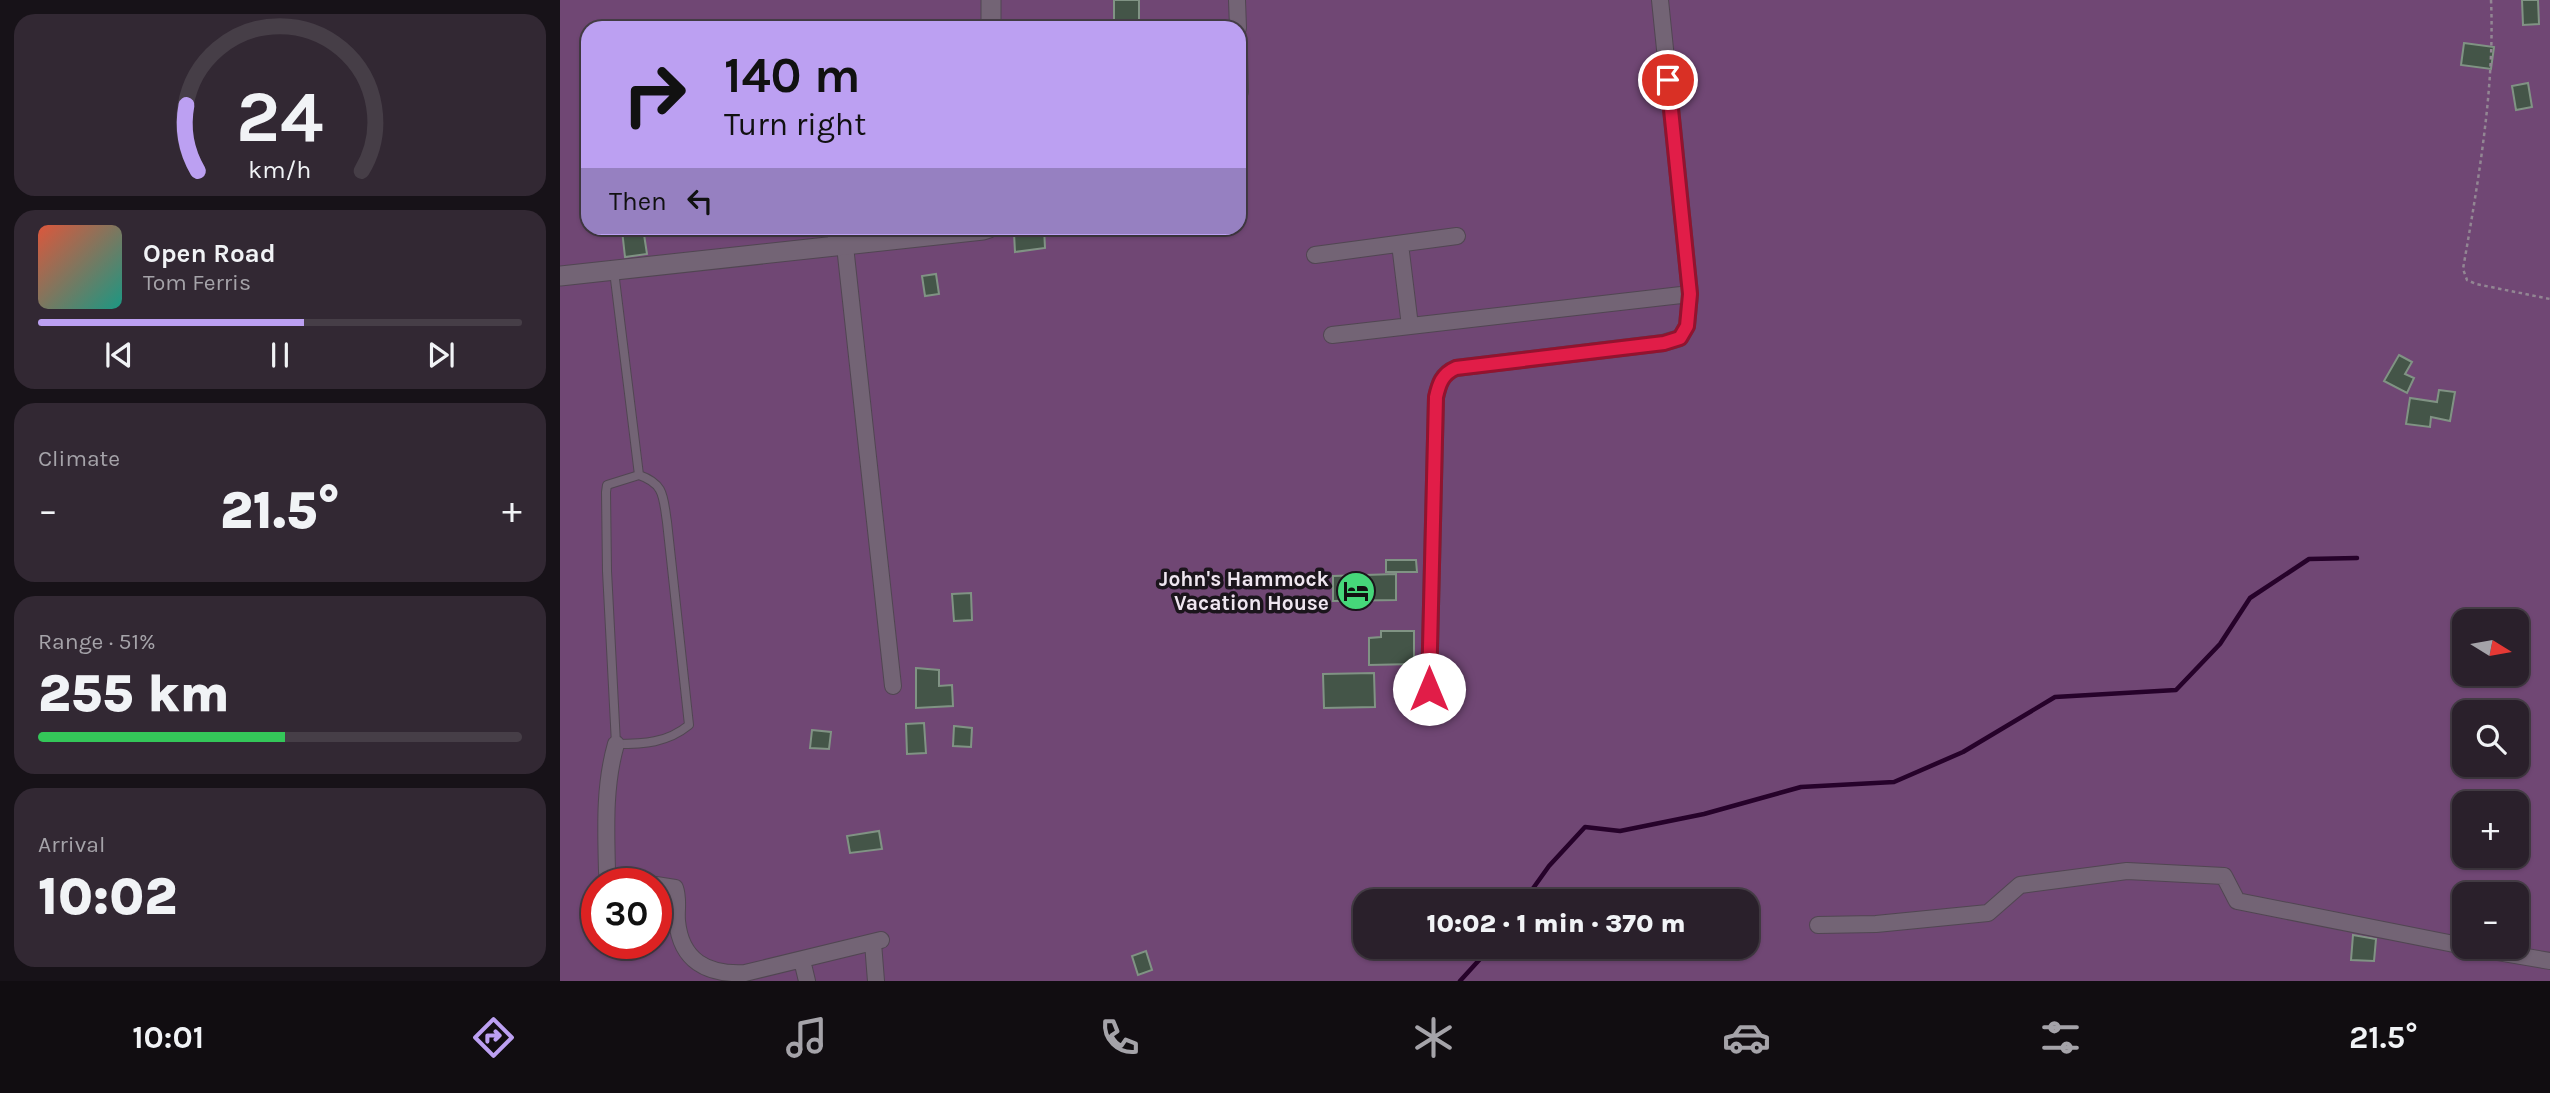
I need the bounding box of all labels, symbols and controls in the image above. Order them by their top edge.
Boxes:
text: 140 m [724,47,861,104]
icon: right [609,49,700,140]
pin [1638,50,1698,110]
icon: arrive [1649,61,1687,99]
text: 24 [236,74,324,159]
text: Turn right [724,106,866,143]
text: km/h [248,155,312,184]
icon: left [681,182,719,220]
text: Then [609,186,667,217]
text: Open Road [143,238,276,269]
text: Tom Ferris [143,269,251,296]
icon: previous [100,336,138,374]
icon: pause [261,336,299,374]
icon: next [422,336,460,374]
text: Climate [38,445,120,472]
text: 21.5° [220,480,340,541]
text: − [38,488,58,533]
text: + [502,488,522,533]
place label: John's Hammock Vacation House [1159,567,1330,615]
hotel icon: John's Hammock Vacation House [1335,570,1377,612]
north arrow [2452,609,2529,686]
map controls [2452,609,2529,959]
text: Range · 51% [38,628,156,655]
position arrow [1392,652,1466,726]
text: 255 km [38,663,230,724]
button: search [2452,700,2529,777]
button: + [2452,791,2529,868]
text: Arrival [38,831,105,858]
text: 10:02 [38,866,177,927]
speed limit sign: 30 [581,868,672,959]
button: − [2452,882,2529,959]
text: 10:02 · 1 min · 370 m [1426,908,1686,939]
icon: directions [469,1013,518,1062]
icon: music [782,1013,831,1062]
icon: phone [1095,1013,1144,1062]
icon: climate [1409,1013,1458,1062]
icon: car [1722,1013,1771,1062]
icon: filters [2036,1013,2085,1062]
text: 10:01 [132,1019,204,1056]
text: 21.5° [2349,1019,2418,1056]

